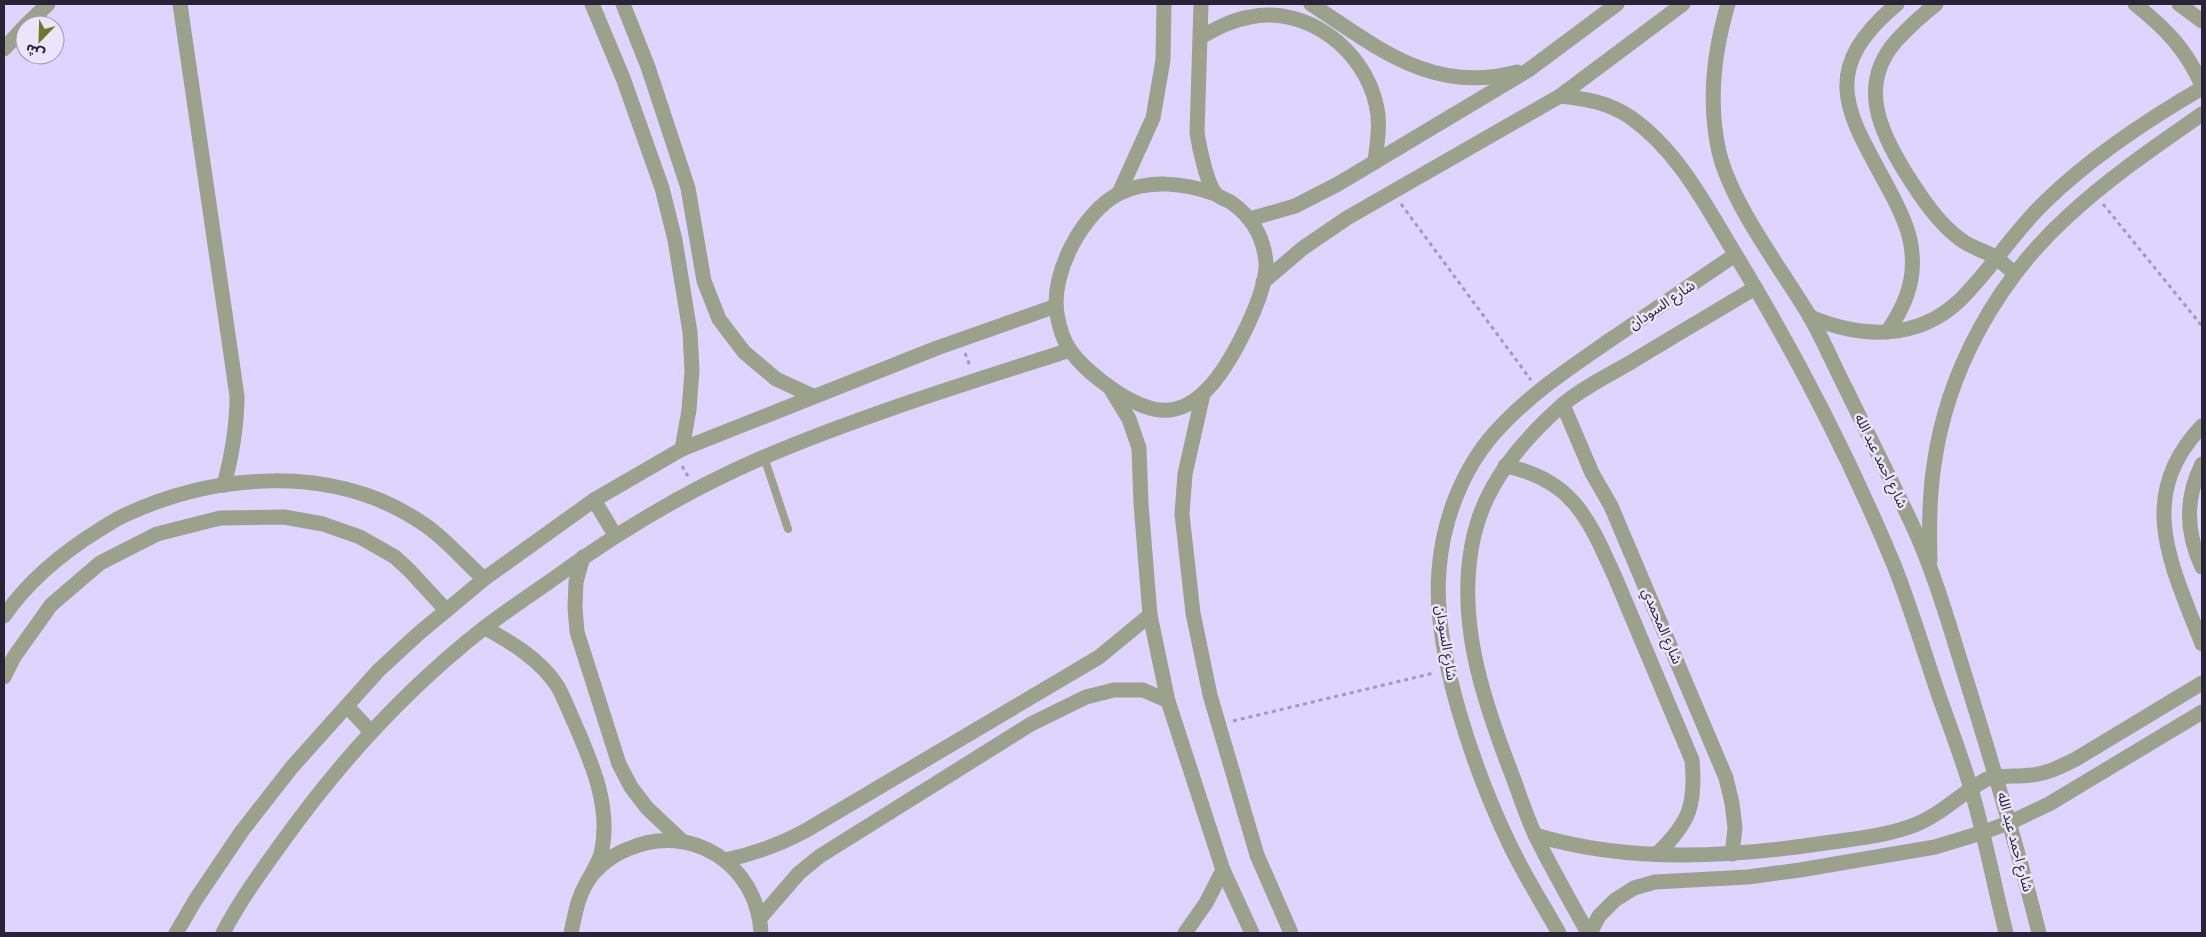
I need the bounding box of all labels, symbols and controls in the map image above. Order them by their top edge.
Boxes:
north arrow [15,15,65,65]
text: ش [23,39,48,64]
street label: شارع السودان [1625,276,1699,335]
street label: شارع احمد عبد الله [1849,411,1912,512]
street label: شارع المحمدي [1636,585,1687,668]
street label: شارع السودان [1430,604,1461,682]
street label: شارع احمد عبد الله [1992,790,2037,894]

